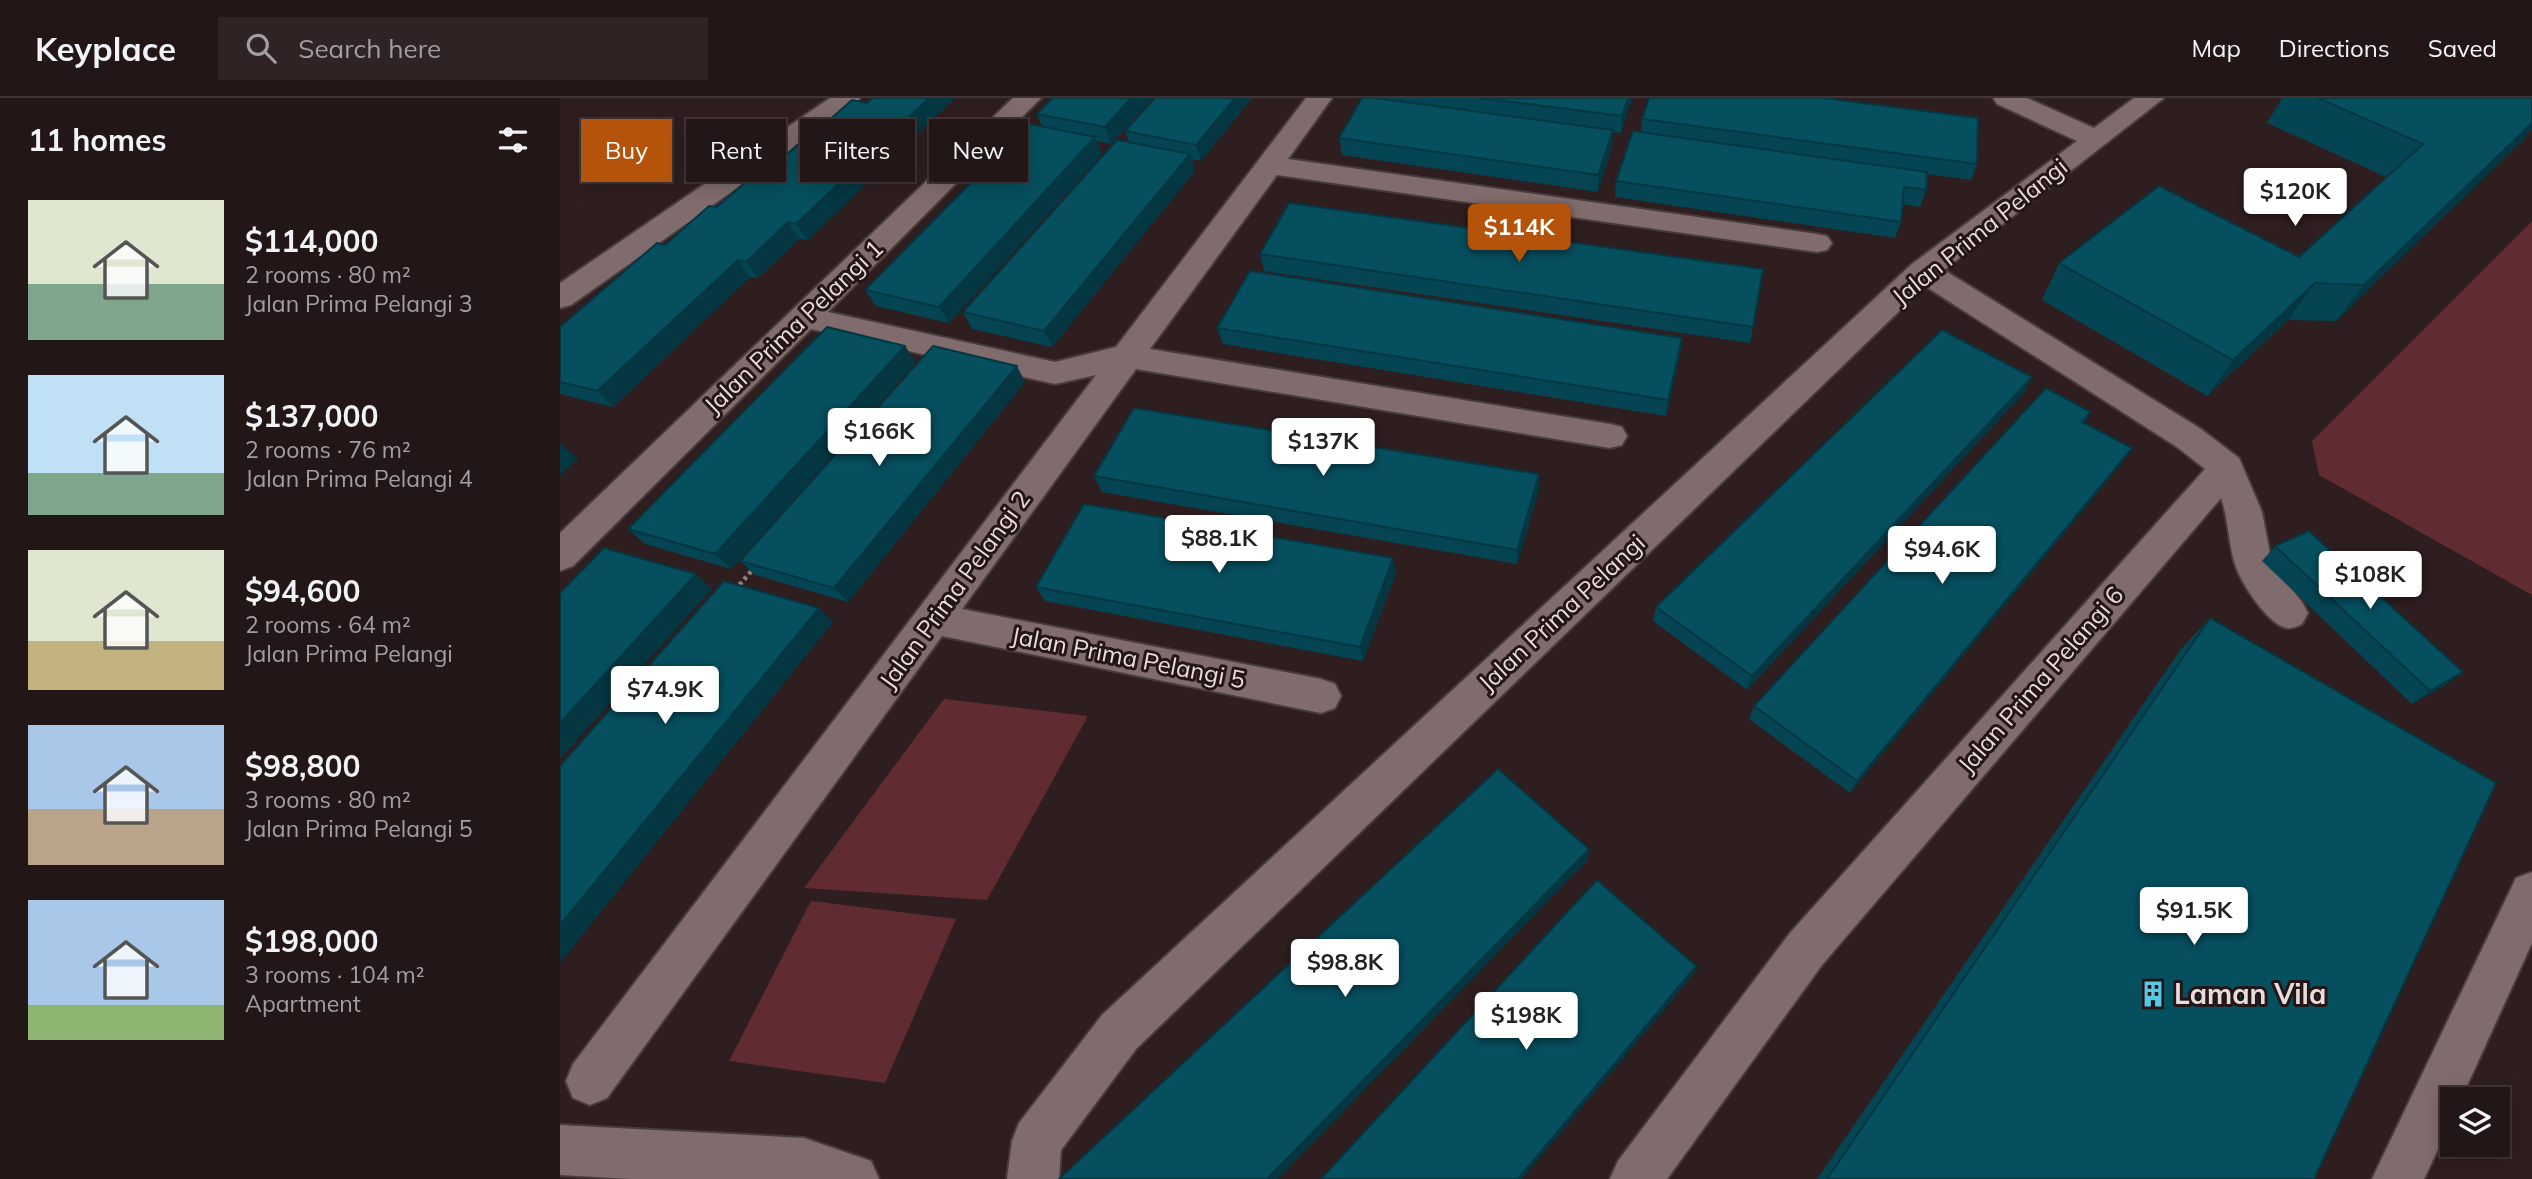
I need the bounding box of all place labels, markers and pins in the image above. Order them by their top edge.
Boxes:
pin: $120K [2246,169,2344,228]
pin: $114K [1470,204,1568,264]
pin: $166K [830,408,928,468]
pin: $137K [1274,418,1372,478]
pin: $88.1K [1162,516,1276,575]
pin: $94.6K [1885,526,1999,586]
pin: $108K [2321,552,2419,611]
pin: $74.9K [608,666,722,726]
pin: $91.5K [2137,888,2251,947]
pin: $98.8K [1288,940,1402,999]
place label: Laman Vila [2174,976,2326,1011]
building icon: Laman Vila [2138,979,2168,1009]
pin: $198K [1477,992,1575,1052]

